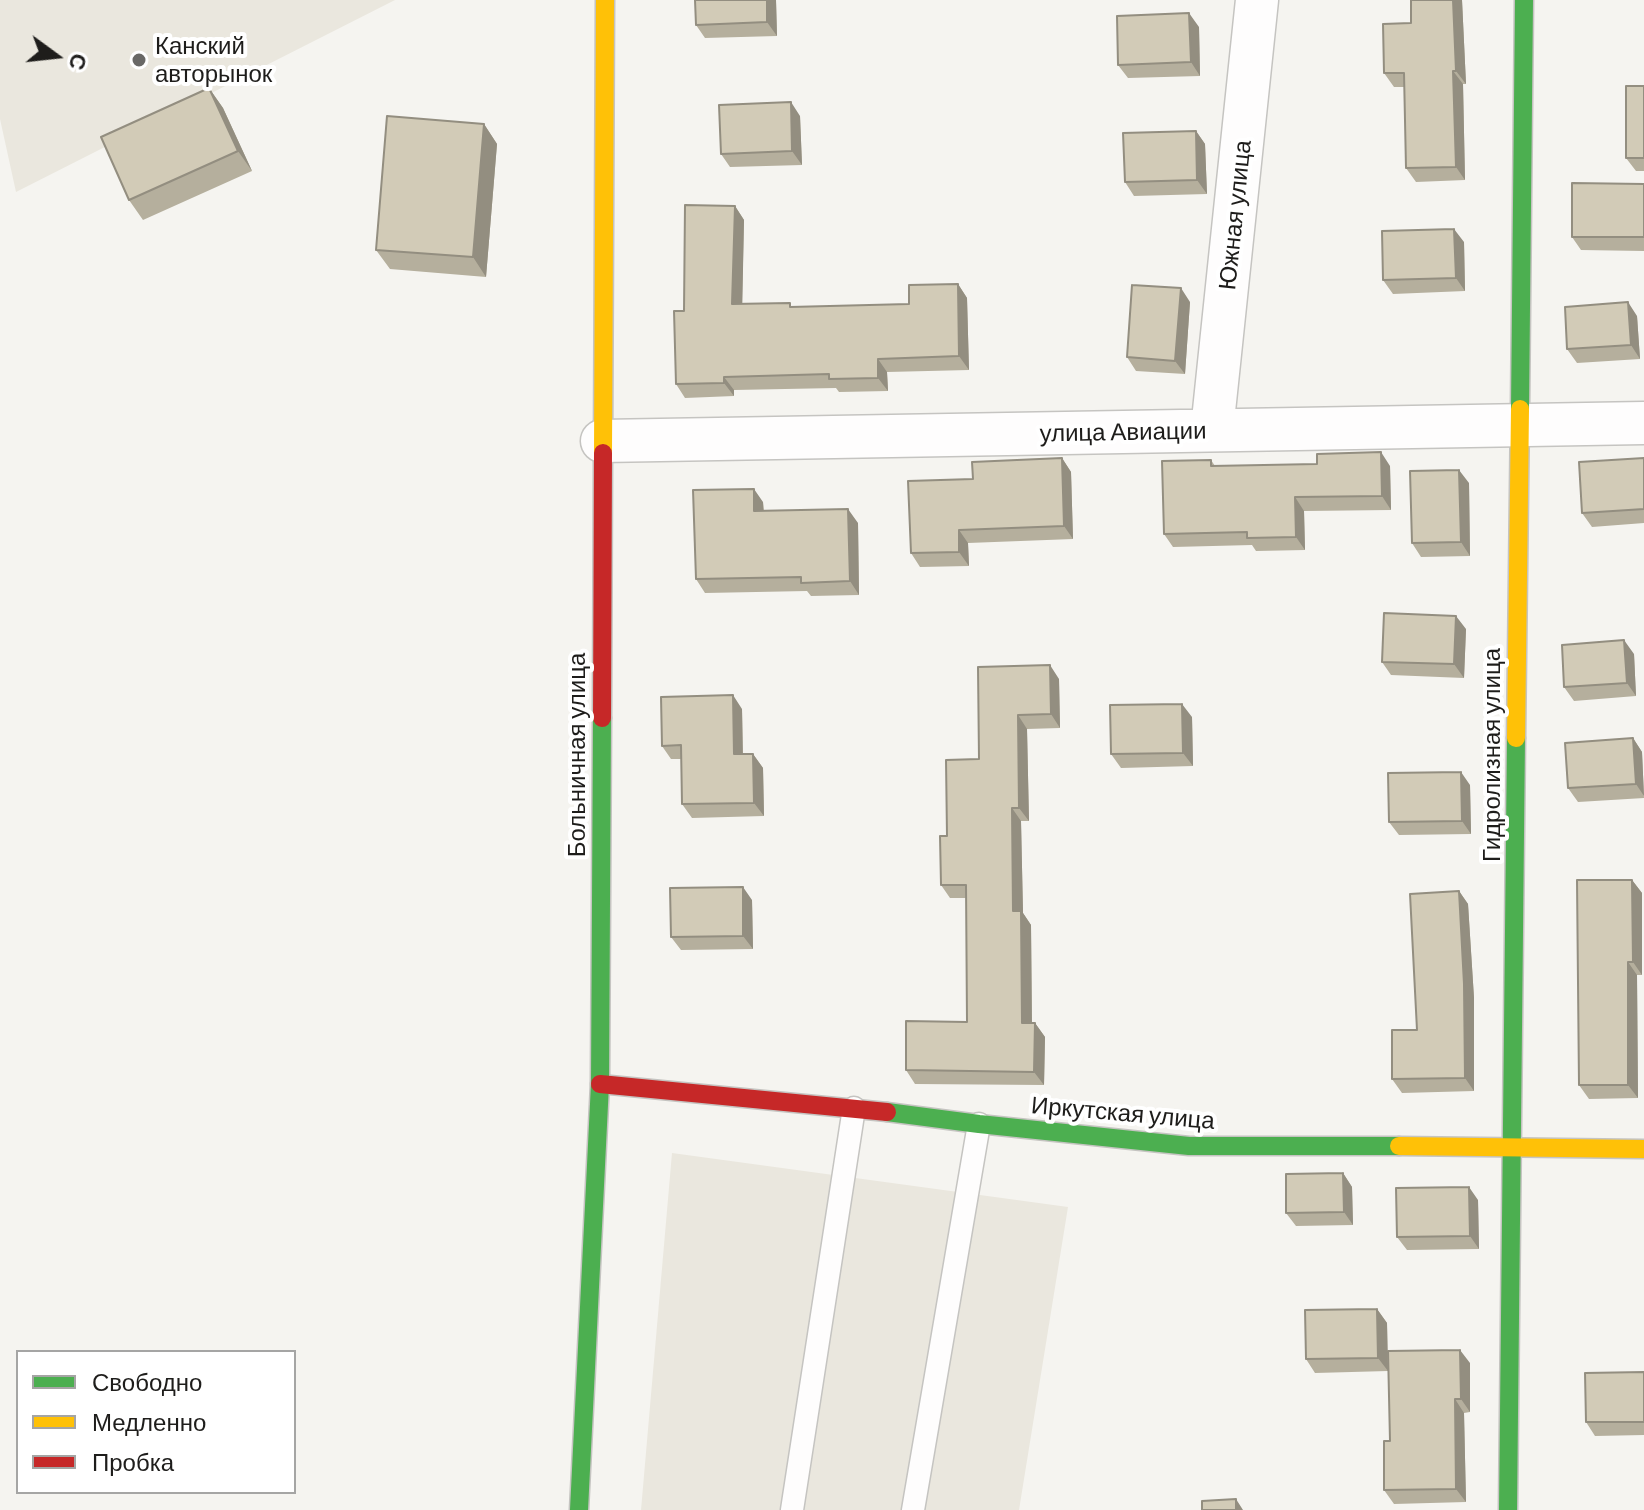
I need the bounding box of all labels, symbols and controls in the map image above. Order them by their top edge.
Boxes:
north arrow [16,16,96,96]
place label: Канский авторынок [155,32,272,88]
text: С [65,51,94,73]
marker: Канский авторынок [130,51,148,69]
street label: Южная улица [1213,139,1257,291]
street label: улица Авиации [1039,416,1207,448]
street label: Гидролизная улица [1478,648,1506,862]
street label: Больничная улица [563,653,591,857]
street label: Иркутская улица [1030,1091,1216,1135]
legend [16,1350,296,1494]
text: Свободно [92,1367,202,1396]
text: Медленно [92,1407,206,1436]
text: Пробка [92,1447,174,1476]

